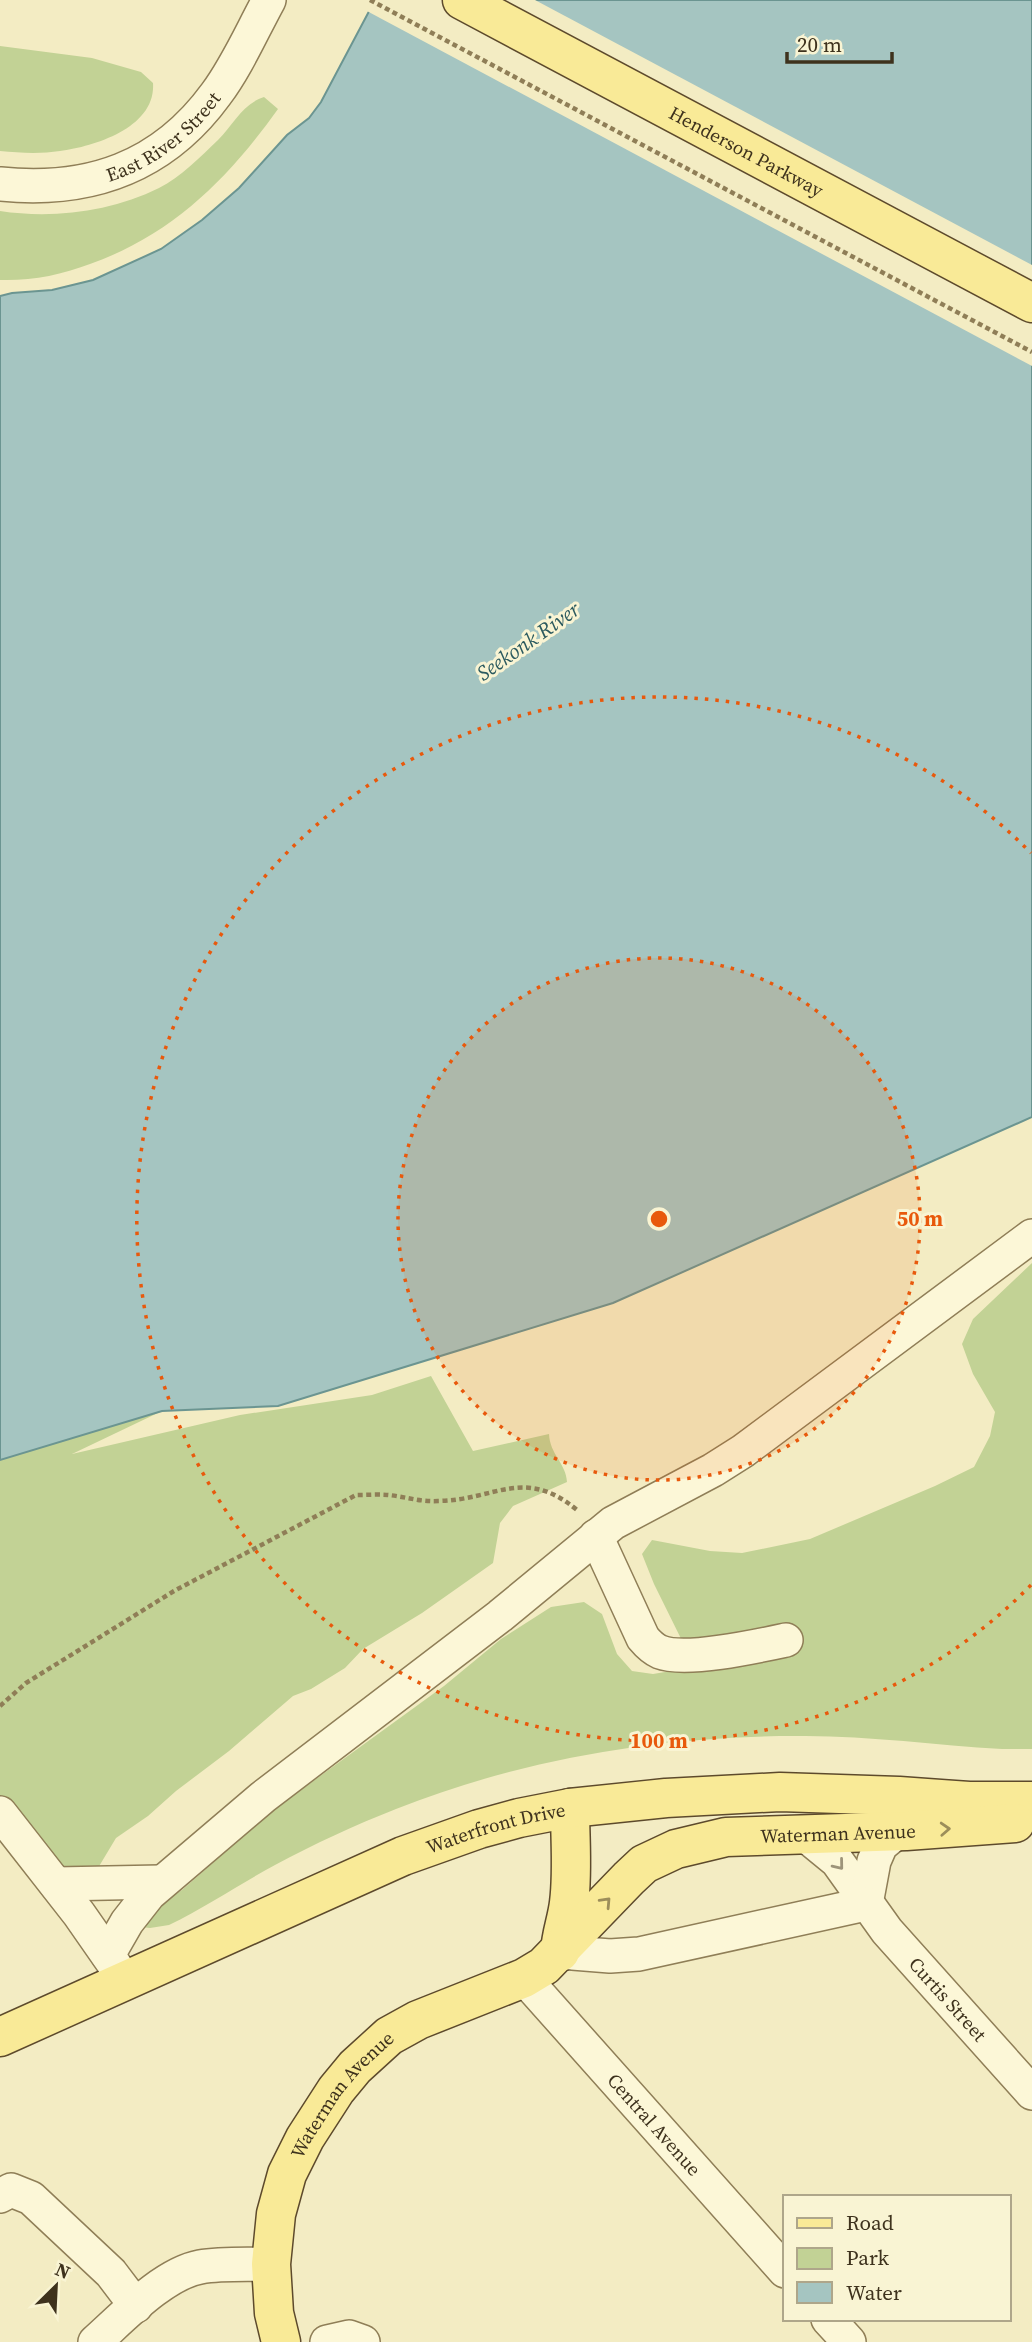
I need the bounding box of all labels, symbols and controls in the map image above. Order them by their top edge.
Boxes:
scale bar [787,21,892,65]
text: 20 m [797,30,842,59]
street label: East River Street [103,86,227,188]
street label: Henderson Parkway [665,99,828,203]
water label: Seekonk River [471,594,586,687]
text: 50 m [897,1204,943,1233]
centre of rings [647,1207,671,1231]
text: 100 m [630,1726,688,1755]
street label: Waterfront Drive [423,1796,567,1860]
street label: Waterman Avenue [760,1817,917,1849]
one-way arrow [940,1822,951,1837]
one-way arrow [831,1856,843,1869]
one-way arrow [598,1897,610,1910]
street label: Curtis Street [903,1951,993,2047]
street label: Waterman Avenue [284,2025,399,2162]
street label: Central Avenue [602,2067,707,2181]
legend [783,2195,1011,2321]
text: Road [846,2208,894,2237]
text: Park [846,2243,890,2272]
north arrow [21,2251,91,2321]
text: N [51,2256,75,2285]
text: Water [846,2278,902,2307]

